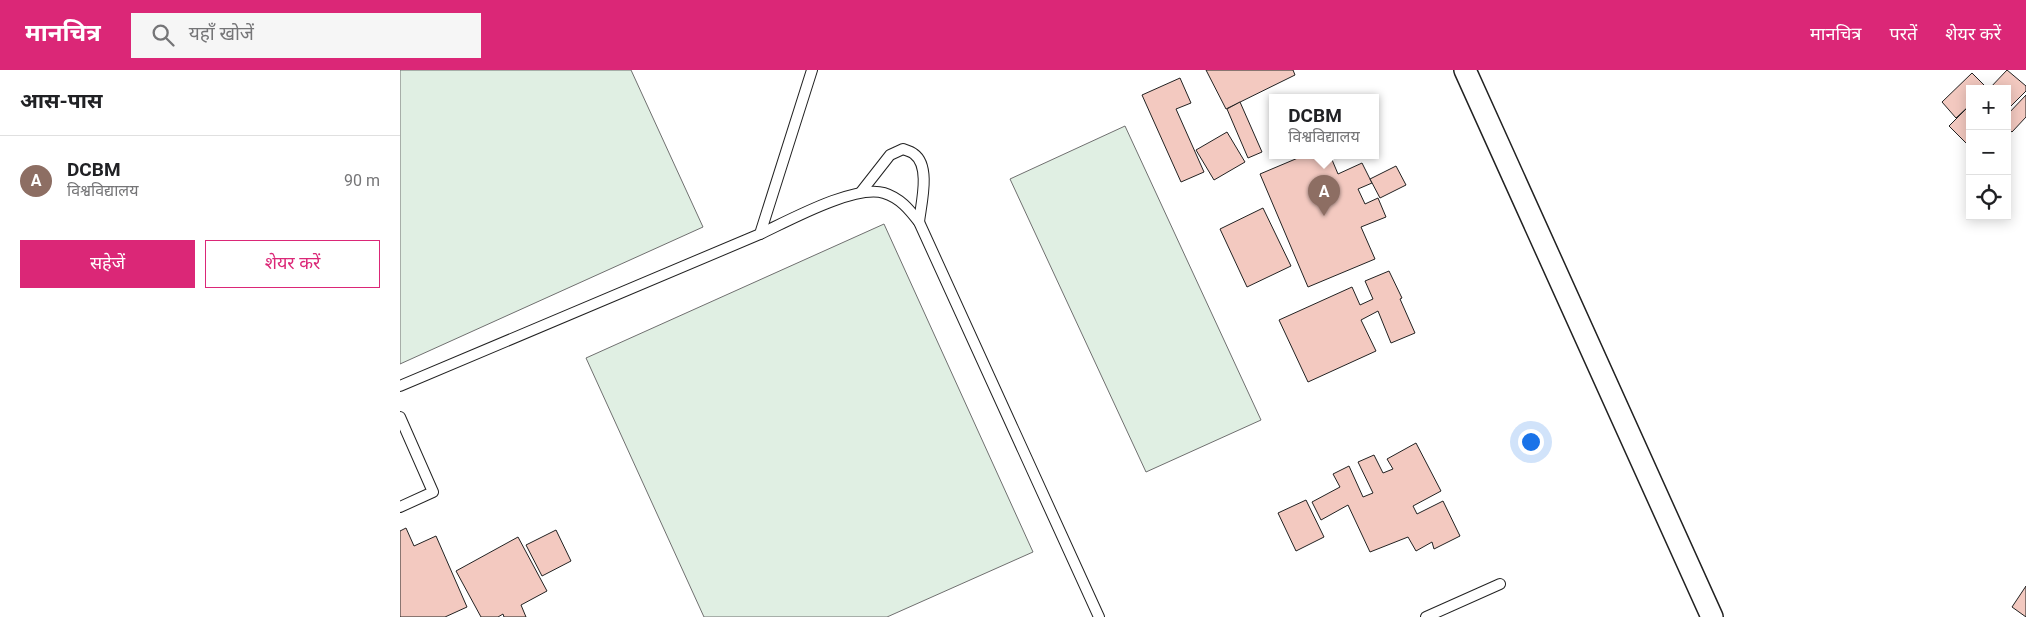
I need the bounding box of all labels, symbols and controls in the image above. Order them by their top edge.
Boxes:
search box [131,13,481,58]
text: मानचित्र [25,19,101,47]
icon: search [149,21,177,49]
text: यहाँ खोजें [189,22,254,45]
text: मानचित्र [1810,23,1861,44]
text: परतें [1889,23,1917,44]
text: शेयर करें [1945,23,2001,44]
map controls [1966,85,2011,220]
button: + [1966,85,2011,130]
text: आस-पास [20,89,102,113]
popup [1269,94,1379,159]
text: DCBM [1288,104,1342,127]
text: विश्वविद्यालय [1288,127,1360,146]
button: − [1966,130,2011,175]
text: DCBM [67,158,121,181]
text: A [31,171,41,190]
text: 90 m [344,171,380,190]
pin: A [1308,175,1340,216]
button: locate [1966,175,2011,220]
text: विश्वविद्यालय [67,181,138,200]
button: सहेजें [20,240,195,288]
button: शेयर करें [205,240,380,288]
your location [1518,429,1544,455]

